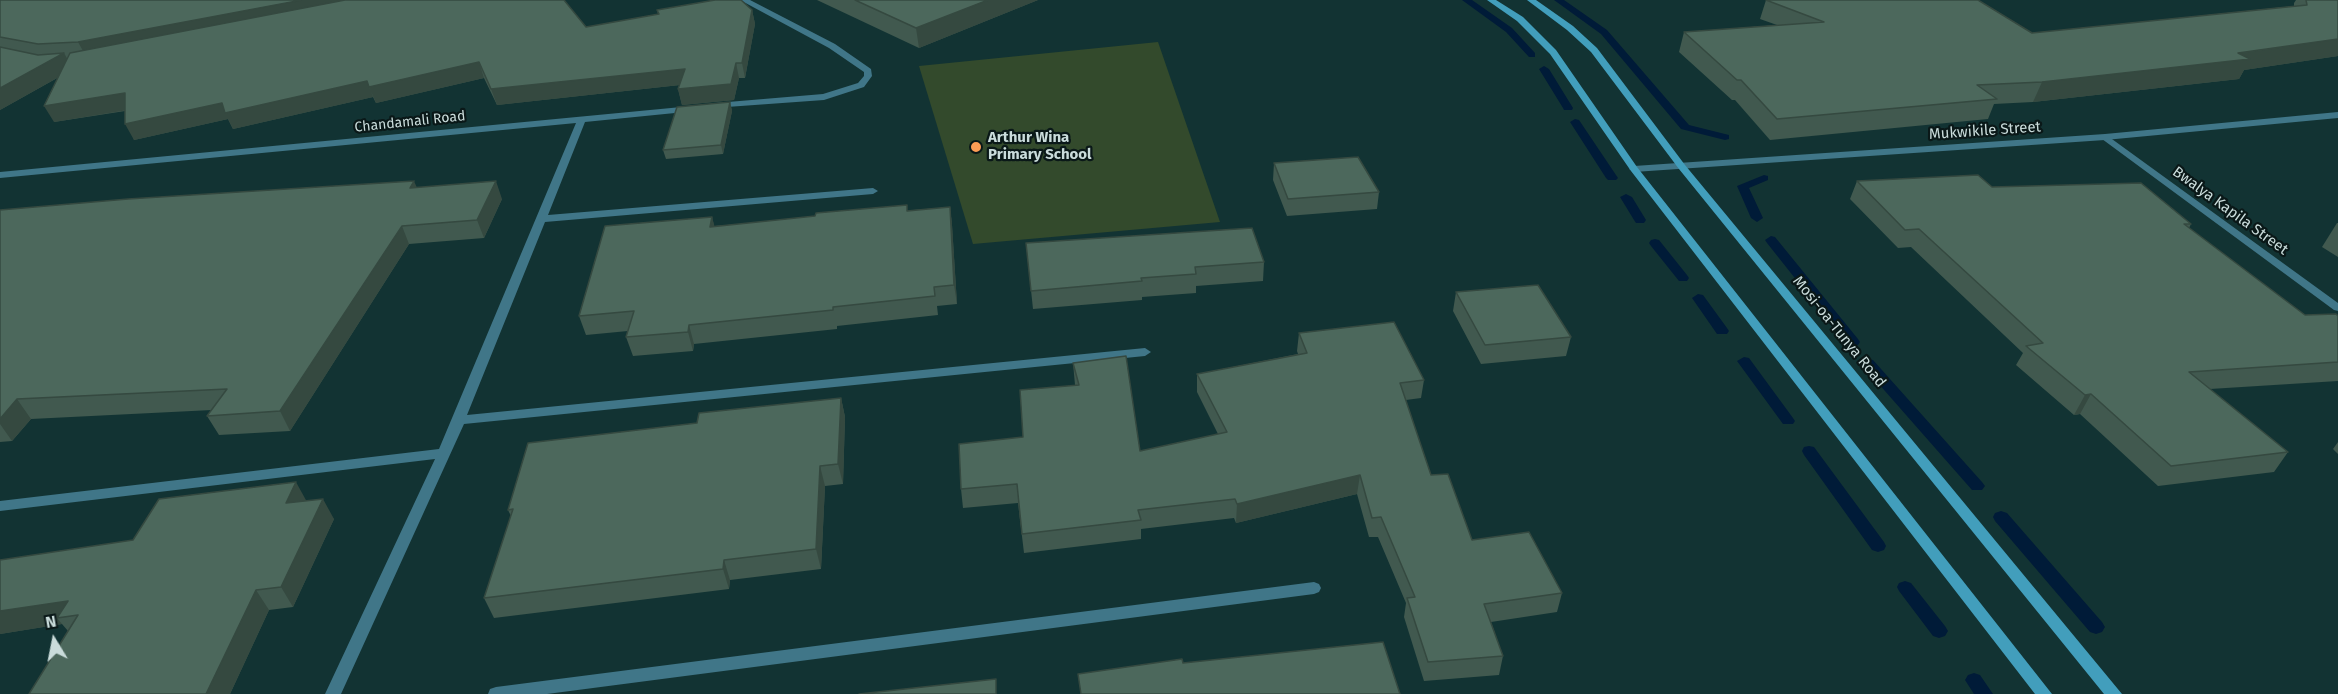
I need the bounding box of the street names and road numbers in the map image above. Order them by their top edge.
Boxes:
street label: Chandamali Road [354,108,466,136]
street label: Mukwikile Street [1928,118,2042,144]
street label: Bwalya Kapila Street [2169,163,2291,259]
street label: Mosi-oa-Tunya Road [1789,273,1889,391]

